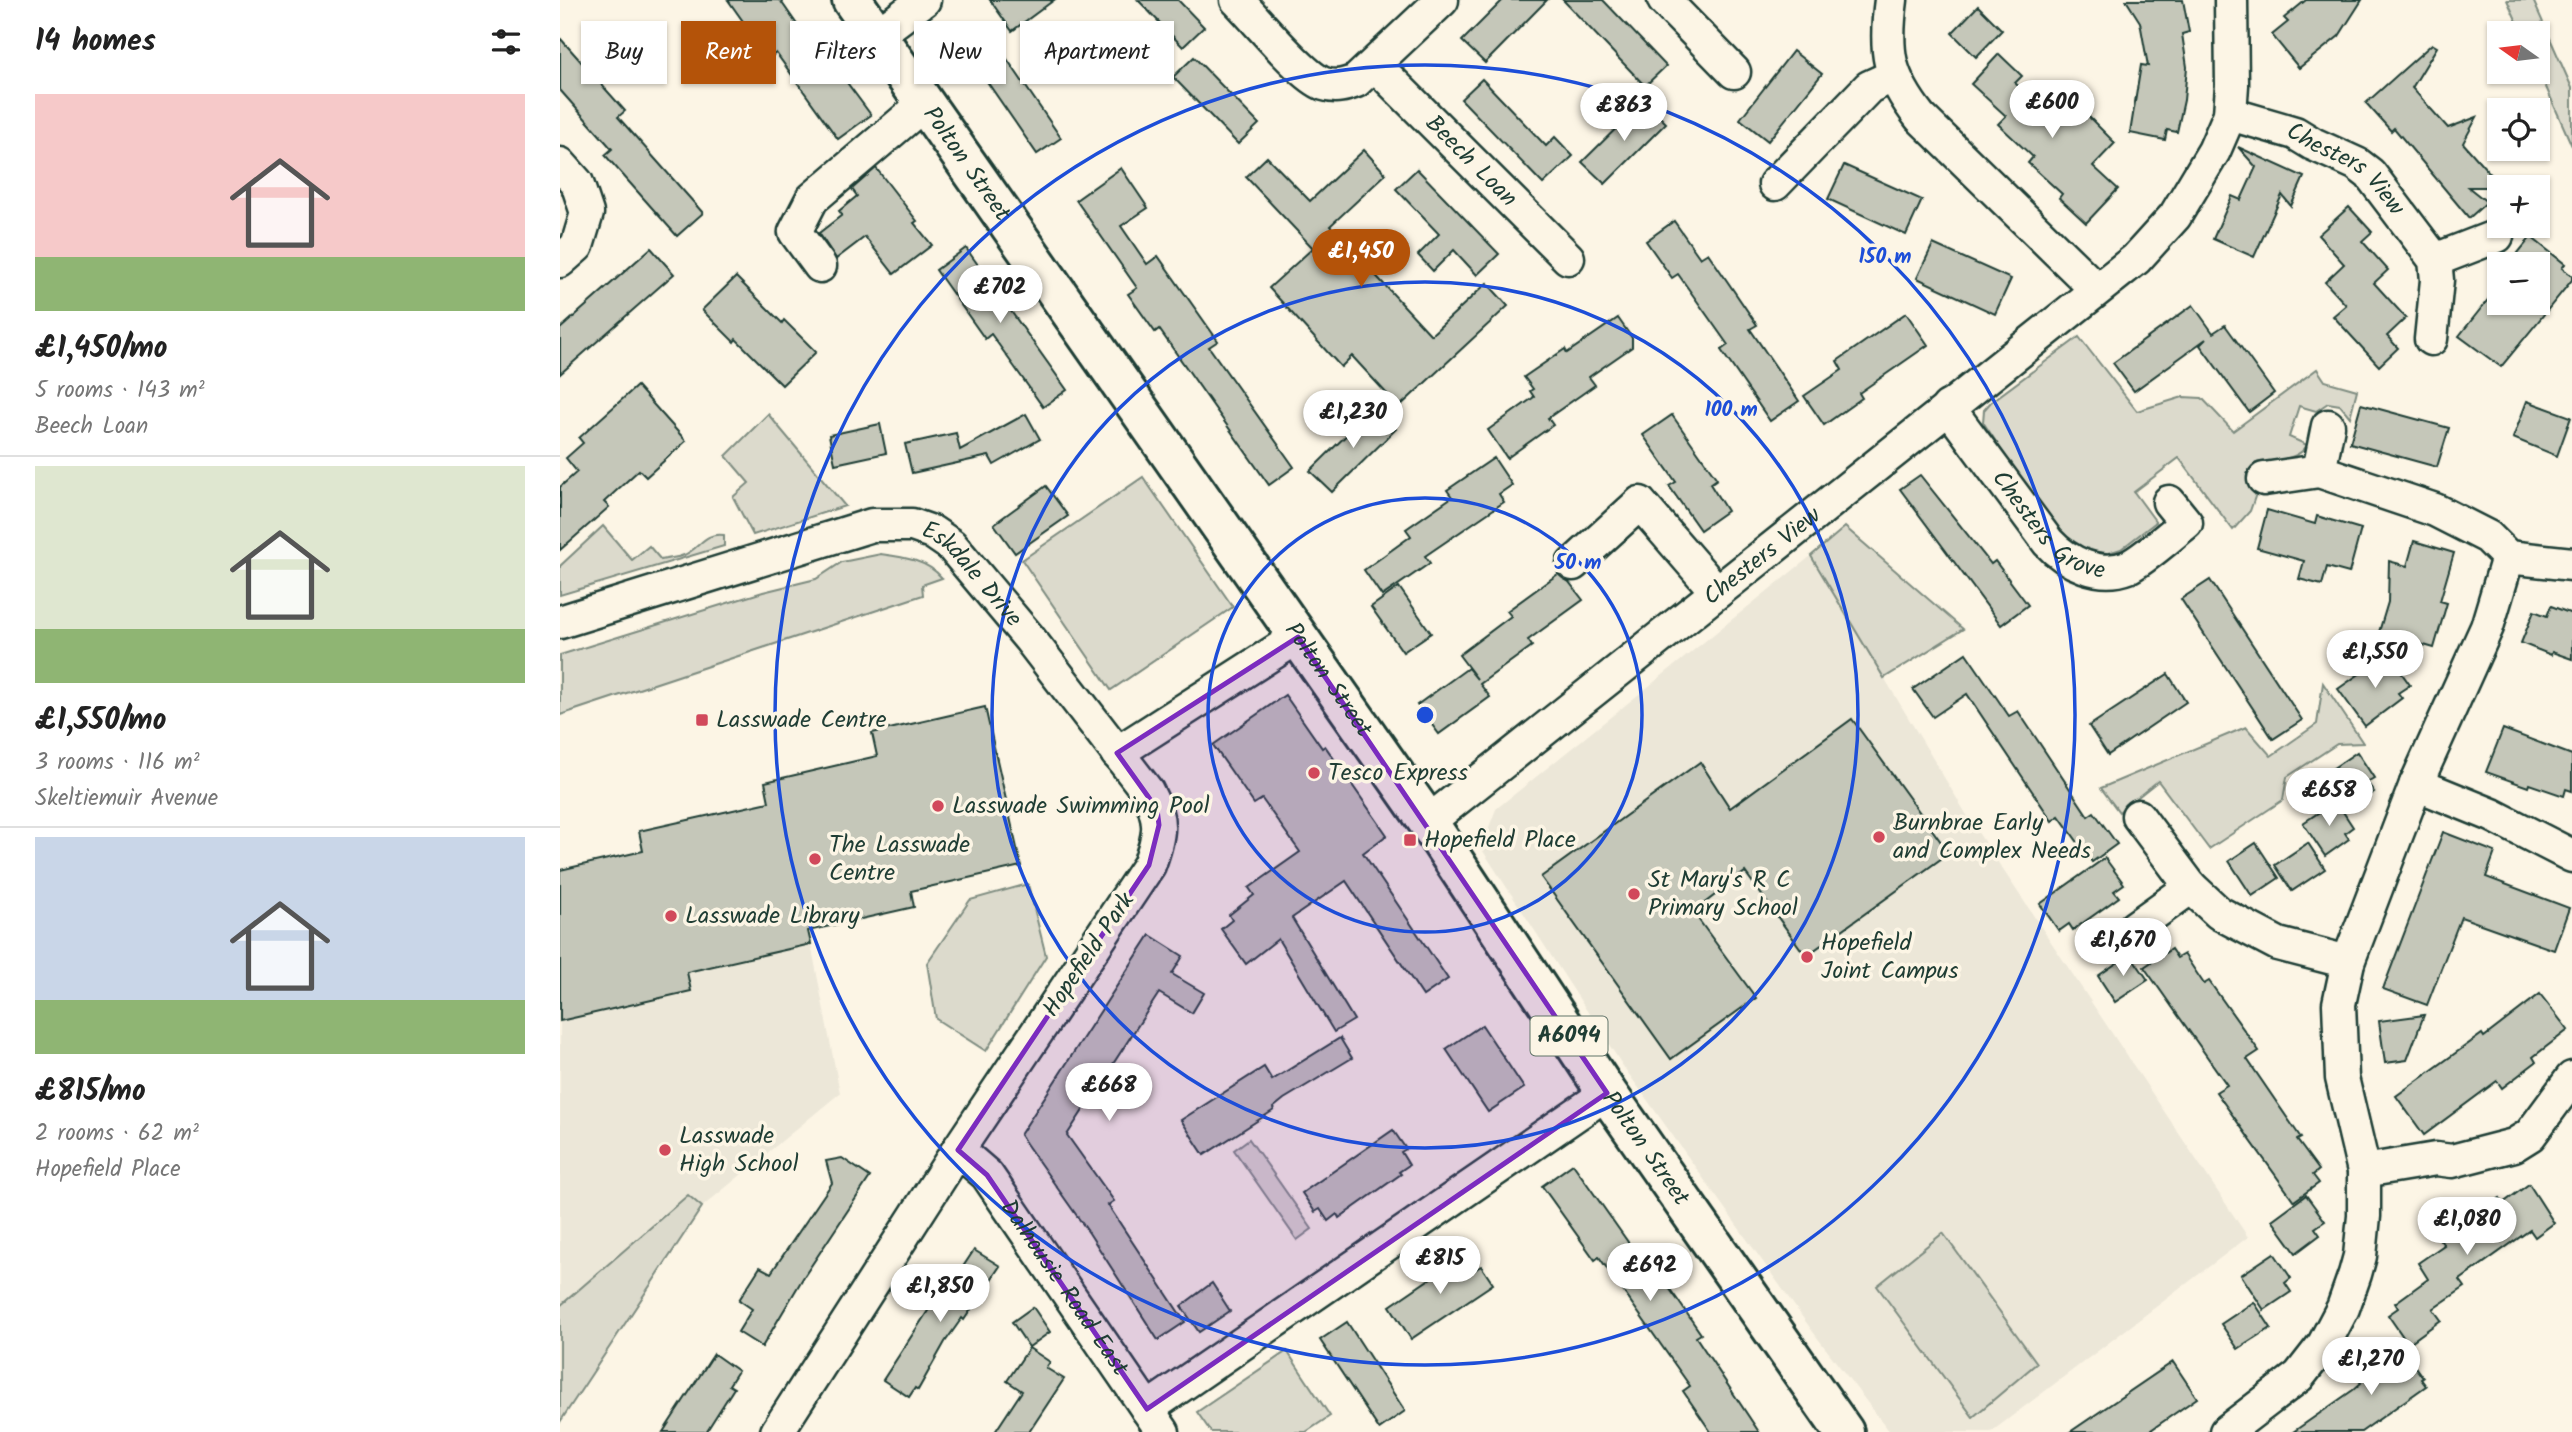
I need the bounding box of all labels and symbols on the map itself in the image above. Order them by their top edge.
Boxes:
north arrow [2487,21,2550,84]
pin: £600 [2011,80,2093,140]
pin: £863 [1583,83,1665,143]
street label: Polton Street [913,98,1021,230]
street label: Beech Loan [1416,106,1527,217]
street label: Chesters View [2282,112,2415,225]
pin: £1,450 [1304,230,1418,289]
text: 150 m [1858,241,1912,274]
pin: £702 [959,266,1041,325]
pin: £1,230 [1296,391,1410,450]
text: 100 m [1704,394,1758,427]
street label: Chesters Grove [1982,462,2108,590]
street label: Chesters View [1695,496,1830,616]
street label: Eskdale Drive [917,510,1032,636]
text: 50 m [1554,547,1601,580]
street label: Polton Street [1274,614,1383,746]
pin: £1,550 [2318,630,2432,690]
place label: Lasswade Centre [716,701,887,740]
centre of rings [1413,703,1437,727]
marker: Lasswade Centre [694,712,710,728]
place label: Tesco Express [1328,754,1468,793]
marker: Tesco Express [1306,765,1322,781]
pin: £658 [2288,768,2370,828]
place label: Lasswade Swimming Pool [952,787,1210,826]
marker: Lasswade Swimming Pool [930,798,946,814]
place label: Burnbrae Early and Complex Needs [1893,804,2091,871]
place label: Hopefield Place [1424,821,1576,860]
place label: The Lasswade Centre [829,826,970,893]
marker: Burnbrae Early and Complex Needs [1871,829,1887,845]
marker: Hopefield Place [1402,832,1418,848]
marker: The Lasswade Centre [807,851,823,867]
place label: St Mary's R C Primary School [1648,861,1798,928]
street label: Hopefield Park [1033,884,1146,1025]
marker: St Mary's R C Primary School [1626,886,1642,902]
place label: Lasswade Library [685,897,860,936]
marker: Lasswade Library [663,908,679,924]
pin: £1,670 [2066,918,2180,978]
place label: Hopefield Joint Campus [1821,924,1959,991]
marker: Hopefield Joint Campus [1799,949,1815,965]
road number: A6094 [1530,1016,1608,1056]
pin: £668 [1068,1064,1150,1123]
street label: Polton Street [1591,1083,1700,1215]
place label: Lasswade High School [679,1117,799,1184]
marker: Lasswade High School [657,1142,673,1158]
street label: Dalhousie Road East [990,1191,1139,1385]
pin: £1,080 [2410,1198,2524,1257]
pin: £815 [1399,1236,1481,1296]
pin: £692 [1609,1244,1691,1303]
pin: £1,850 [883,1264,997,1324]
pin: £1,270 [2314,1338,2428,1397]

